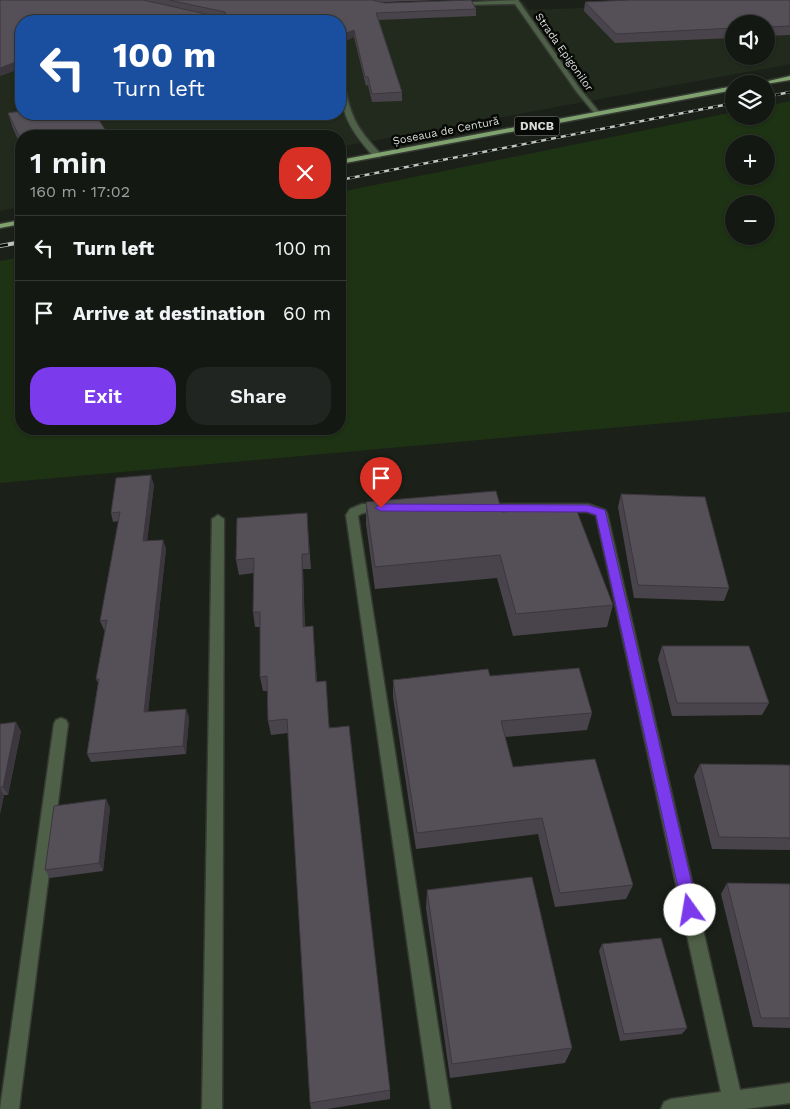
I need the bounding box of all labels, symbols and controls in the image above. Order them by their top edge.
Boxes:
street label: Strada Epigonilor [532,10,596,94]
map controls [725,15,775,245]
button: sound [725,15,775,65]
text: 100 m [113,34,216,76]
icon: left [30,35,95,100]
button: layers [725,75,775,125]
text: Turn left [113,76,205,101]
street label: Șoseaua de Centură [392,114,500,148]
road number: DNCB [514,116,560,136]
button: + [725,135,775,185]
text: 1 min [30,145,107,180]
button: close [279,147,331,199]
text: 160 m · 17:02 [30,182,130,201]
button: − [725,195,775,245]
icon: left [30,234,58,262]
text: Turn left [73,237,154,260]
text: 100 m [275,237,331,260]
icon: arrive [30,299,58,327]
text: Arrive at destination [73,302,265,325]
text: 60 m [283,302,331,325]
button: Exit [30,367,176,425]
button: Share [186,367,331,425]
pin [360,457,402,508]
icon: arrive [367,464,395,492]
position arrow [663,883,715,935]

